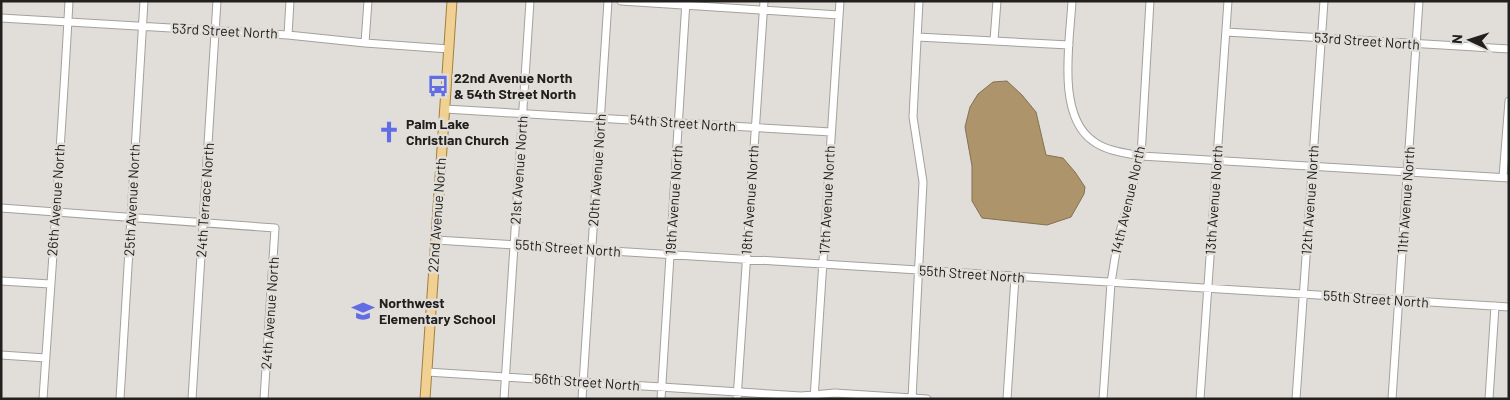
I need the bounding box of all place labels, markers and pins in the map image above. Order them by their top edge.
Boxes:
place label: 22nd Avenue North & 54th Street North [454,69,576,102]
bus stop icon: 22nd Avenue North & 54th Street North [425,73,451,99]
place label: Palm Lake Christian Church [406,115,509,148]
church icon: Palm Lake Christian Church [376,119,402,145]
place label: Northwest Elementary School [379,294,496,327]
school or university icon: Northwest Elementary School [350,298,376,324]

